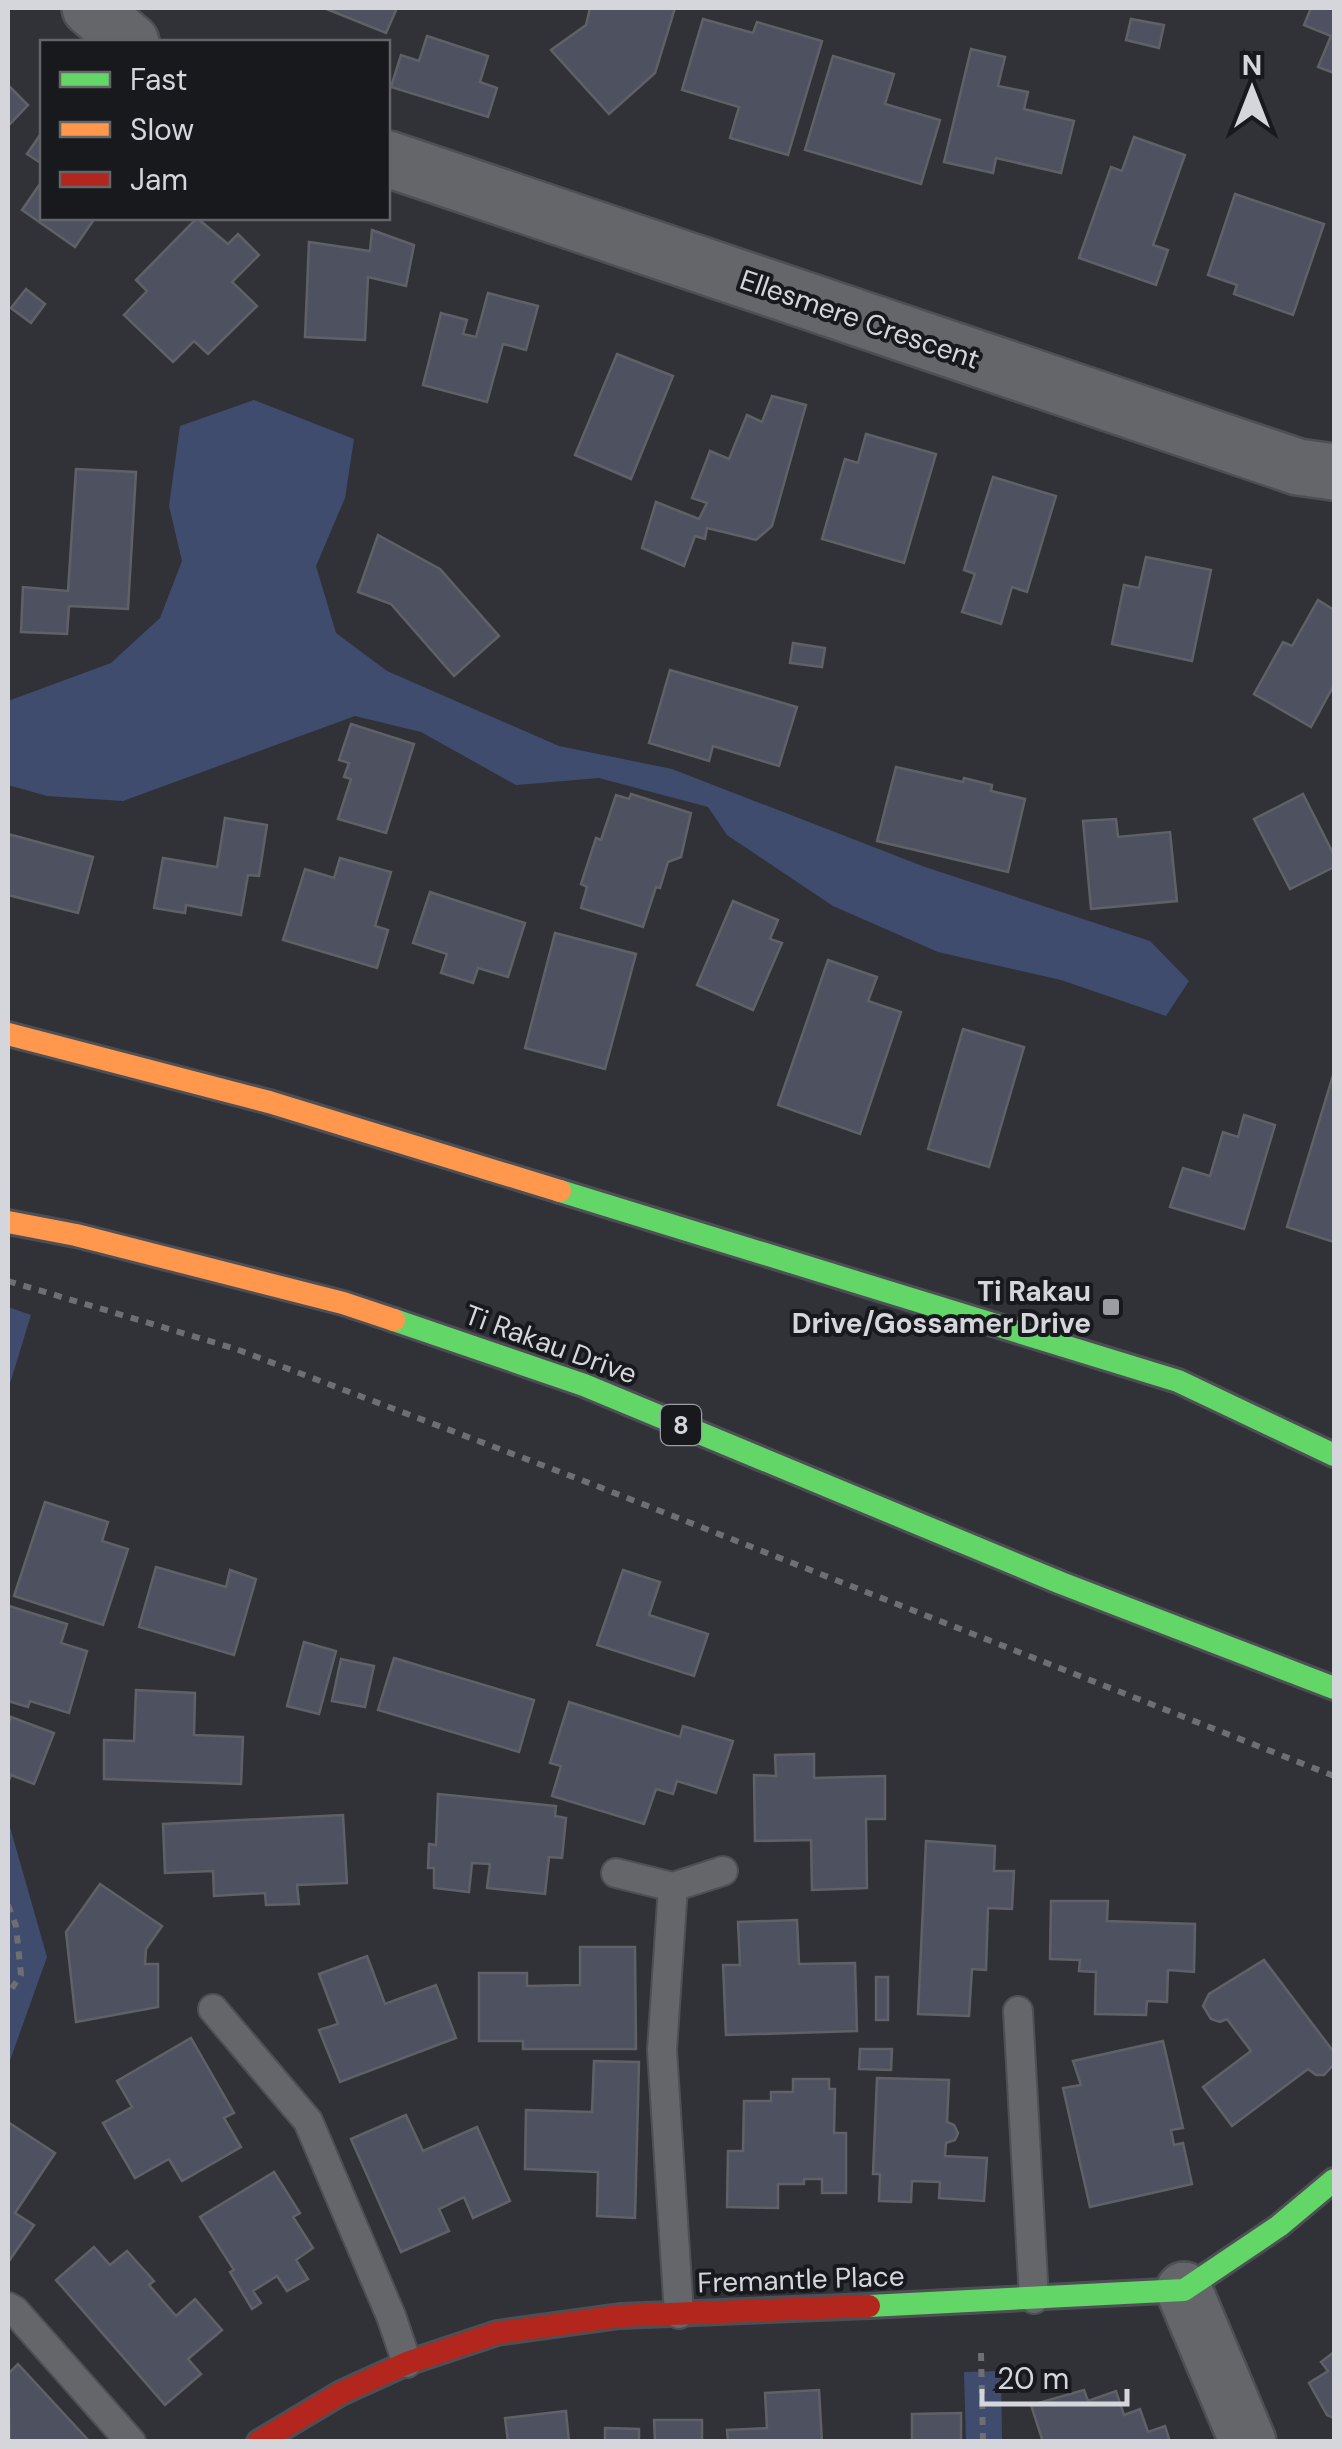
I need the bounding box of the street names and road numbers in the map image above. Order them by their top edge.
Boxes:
street label: Ellesmere Crescent [735,261,985,378]
street label: Ti Rakau Drive [460,1296,642,1393]
road number: 8 [661,1405,701,1445]
street label: Fremantle Place [697,2257,905,2302]

